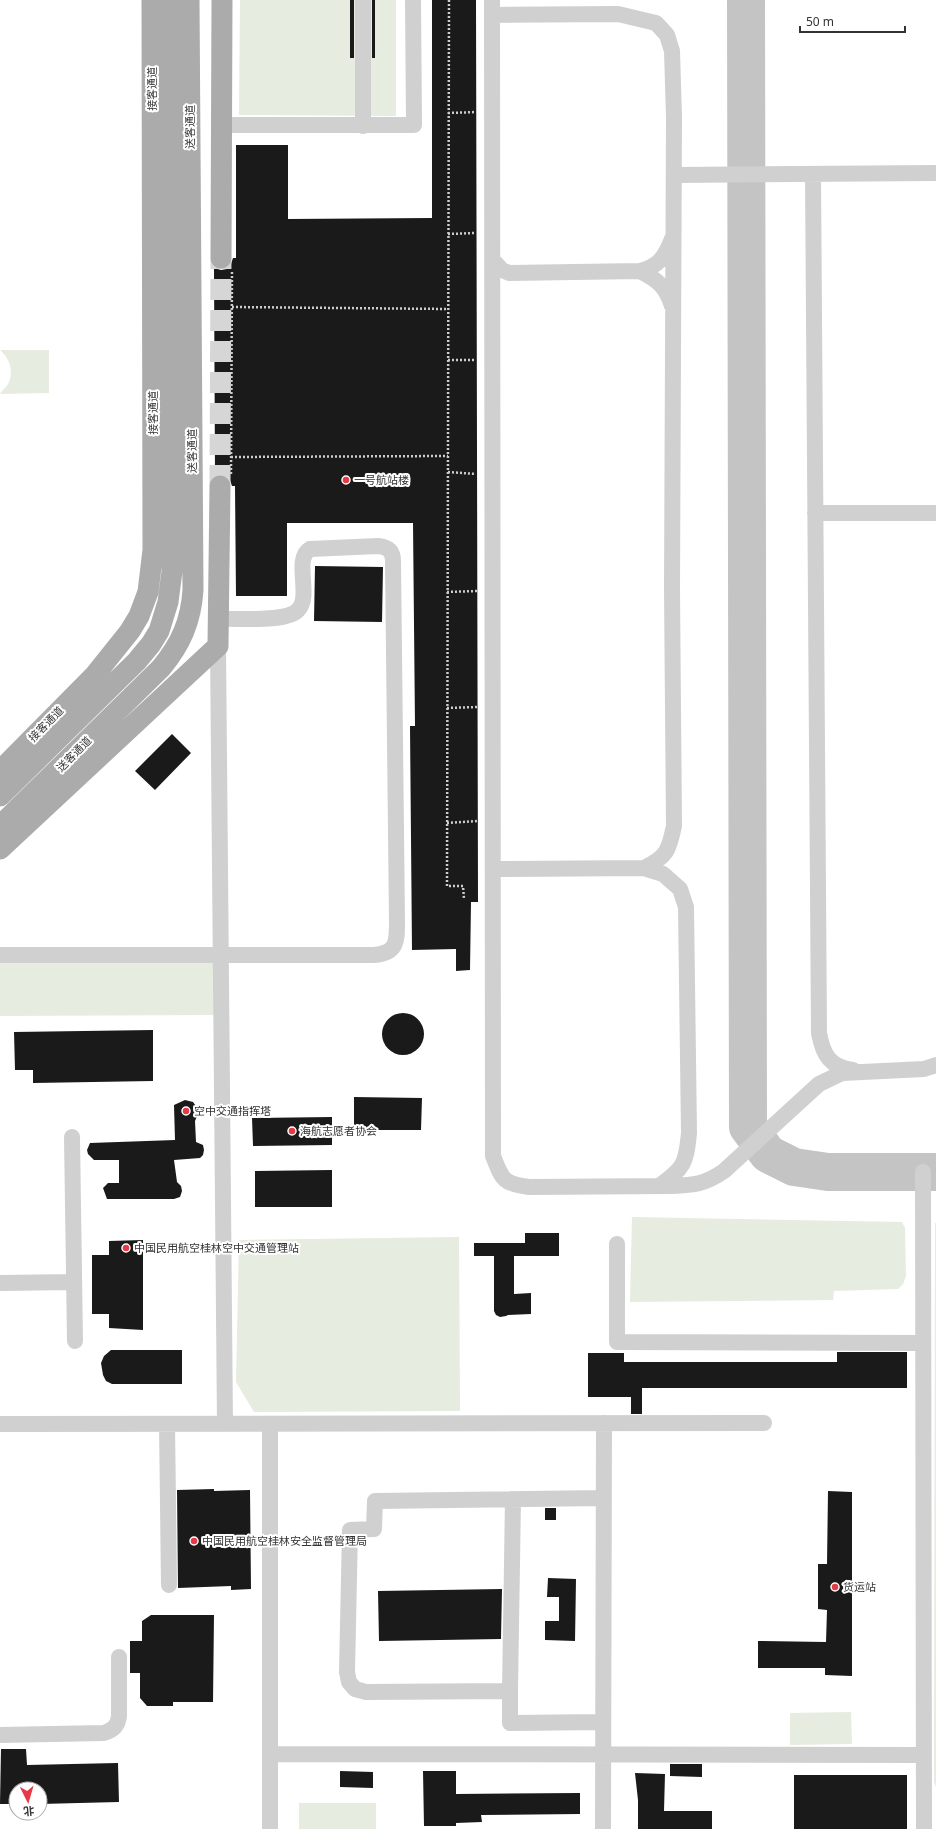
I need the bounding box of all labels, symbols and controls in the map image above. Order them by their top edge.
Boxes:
scale bar [800,8,905,34]
text: 50 m [806,13,834,30]
street label: 接客通道 [144,67,159,111]
street label: 送客通道 [182,105,197,149]
street label: 接客通道 [145,391,160,435]
street label: 送客通道 [184,429,199,473]
place label: 一号航站楼 [354,472,409,487]
marker: 一号航站楼 [341,475,351,485]
street label: 接客通道 [25,703,67,745]
street label: 送客通道 [53,733,95,775]
place label: 空中交通指挥塔 [194,1103,271,1118]
marker: 空中交通指挥塔 [181,1106,191,1116]
place label: 海航志愿者协会 [300,1123,377,1138]
marker: 海航志愿者协会 [287,1126,297,1136]
place label: 中国民用航空桂林空中交通管理站 [134,1240,299,1255]
marker: 中国民用航空桂林空中交通管理站 [121,1243,131,1253]
place label: 中国民用航空桂林安全监督管理局 [202,1533,367,1548]
marker: 中国民用航空桂林安全监督管理局 [189,1536,199,1546]
place label: 货运站 [843,1579,876,1594]
marker: 货运站 [830,1582,840,1592]
north arrow [8,1781,48,1821]
text: 北 [23,1804,35,1819]

